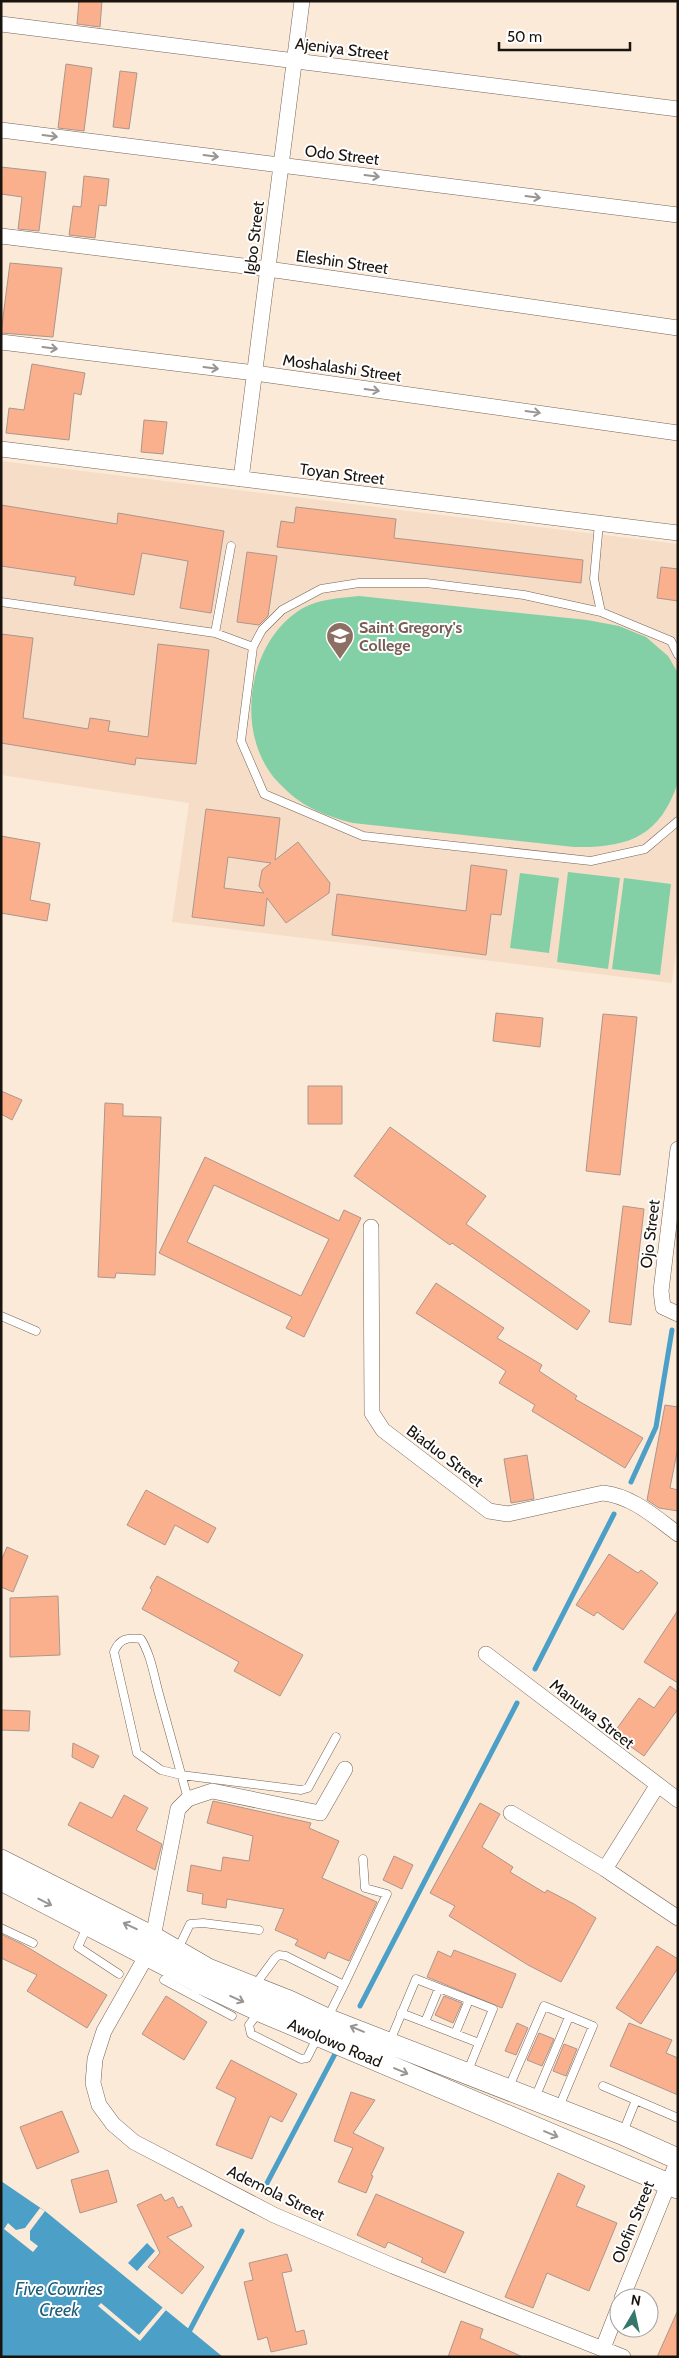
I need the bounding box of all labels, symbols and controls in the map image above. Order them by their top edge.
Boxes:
scale bar [499,20,630,52]
text: 50 m [507,28,542,46]
street label: Ajeniya Street [294,34,390,64]
one-way arrow [41,131,57,141]
street label: Odo Street [304,141,381,169]
one-way arrow [203,151,219,161]
one-way arrow [364,172,380,182]
one-way arrow [525,192,541,202]
street label: Igbo Street [240,199,268,276]
street label: Eleshin Street [295,246,390,278]
one-way arrow [41,343,57,353]
street label: Moshalashi Street [282,350,403,386]
one-way arrow [203,363,219,373]
one-way arrow [364,385,380,395]
one-way arrow [524,408,540,418]
street label: Toyan Street [299,459,386,489]
place label: Saint Gregory's College [359,618,463,655]
school or university icon: Saint Gregory's College [325,621,355,660]
street label: Ojo Street [636,1198,664,1269]
street label: Biaduo Street [403,1421,488,1491]
street label: Manuwa Street [546,1675,638,1753]
one-way arrow [37,1897,52,1907]
one-way arrow [123,1921,138,1930]
one-way arrow [229,1994,244,2004]
street label: Awolowo Road [285,2015,385,2071]
one-way arrow [350,2024,365,2034]
one-way arrow [393,2067,409,2076]
one-way arrow [543,2130,558,2140]
street label: Ademola Street [224,2161,328,2225]
street label: Olofin Street [608,2178,658,2266]
water label: Five Cowries Creek [15,2278,103,2321]
north arrow [609,2288,659,2338]
text: N [630,2290,642,2310]

